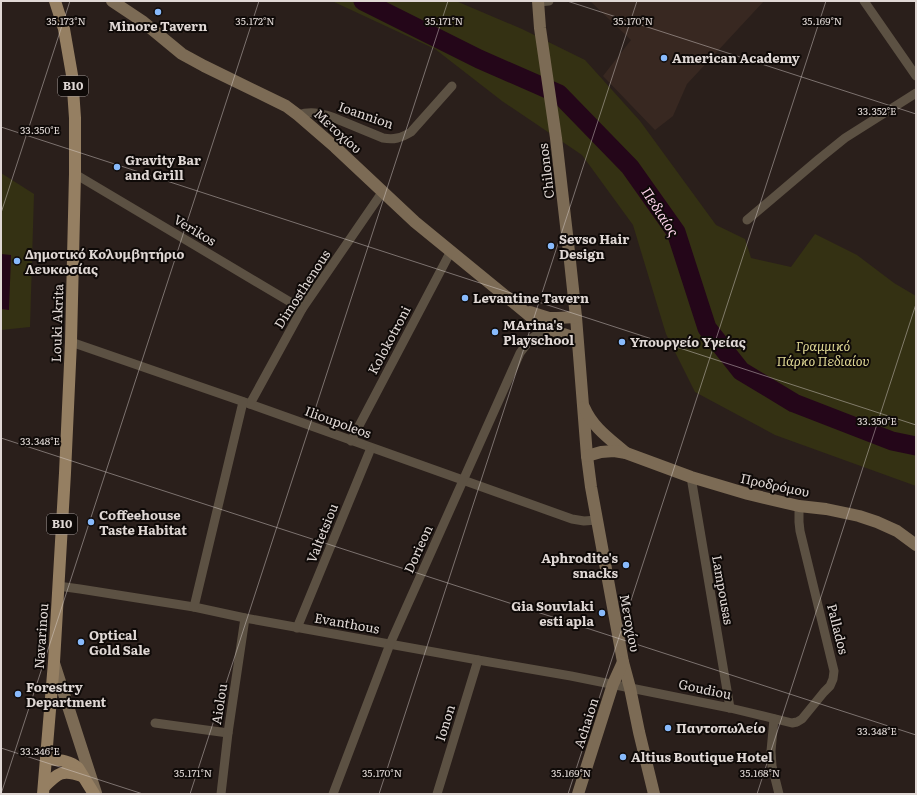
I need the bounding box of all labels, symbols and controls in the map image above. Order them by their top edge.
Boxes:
marker: Minore Tavern [153,7,163,17]
text: 35.173°N [46,13,86,28]
text: 35.172°N [235,13,275,28]
text: 35.171°N [425,13,463,28]
text: 35.170°N [613,13,653,28]
text: 35.169°N [802,13,842,28]
place label: Minore Tavern [109,16,207,35]
place label: American Academy [672,48,800,67]
marker: American Academy [659,53,669,63]
road number: B10 [58,76,88,96]
street label: Ioannion [336,96,397,133]
text: 33.352°E [858,103,896,118]
street label: Μετοχίου [310,104,366,157]
text: 33.350°E [20,122,60,137]
street label: Chilonos [533,142,558,200]
place label: Gravity Bar and Grill [125,150,201,184]
marker: Gravity Bar and Grill [112,162,122,172]
water label: Πεδιαίος [637,183,684,240]
street label: Verikos [170,209,220,250]
place label: Sevso Hair Design [559,229,629,263]
marker: Sevso Hair Design [546,241,556,251]
place label: Δημοτικό Κολυμβητήριο Λευκωσίας [25,244,184,278]
street label: Dimosthenous [269,245,334,332]
marker: Δημοτικό Κολυμβητήριο Λευκωσίας [12,256,22,266]
street label: Louki Akrita [46,283,67,363]
place label: Levantine Tavern [473,288,589,307]
marker: Levantine Tavern [460,293,470,303]
street label: Kolokotroni [363,301,415,377]
place label: MArina's Playschool [503,315,574,349]
marker: MArina's Playschool [490,327,500,337]
place label: Υπουργείο Υγείας [630,332,746,351]
park label: Γραμμικό Πάρκο Πεδιαίου [776,336,870,370]
marker: Υπουργείο Υγείας [617,337,627,347]
street label: Ilioupoleos [302,401,374,442]
text: 33.350°E [857,413,897,428]
text: 33.348°E [20,433,60,448]
street label: Προδρόμου [739,468,811,501]
street label: Valtetsiou [301,500,342,565]
place label: Coffeehouse Taste Habitat [99,505,187,539]
road number: B10 [47,514,77,534]
marker: Coffeehouse Taste Habitat [86,517,96,527]
street label: Dorieon [399,521,437,576]
place label: Aphrodite's snacks [541,548,619,582]
street label: Lampousas [708,554,739,626]
marker: Aphrodite's snacks [621,560,631,570]
street label: Μετοχίου [616,592,645,653]
place label: Gia Souvlaki esti apla [511,596,594,630]
street label: Navarinou [29,602,52,669]
street label: Pallados [823,602,854,656]
street label: Evanthous [313,607,381,638]
marker: Gia Souvlaki esti apla [597,608,607,618]
place label: Optical Gold Sale [89,625,150,659]
marker: Optical Gold Sale [76,637,86,647]
street label: Goudiou [677,674,733,703]
place label: Forestry Department [26,677,107,711]
street label: Aiolou [206,682,231,726]
marker: Forestry Department [13,689,23,699]
street label: Achaion [568,695,603,750]
street label: Ionon [430,702,459,743]
place label: Παντοπωλείο [676,718,766,737]
marker: Παντοπωλείο [663,723,673,733]
text: 33.348°E [857,723,897,738]
text: 33.346°E [20,743,60,758]
place label: Altius Boutique Hotel [631,747,773,766]
marker: Altius Boutique Hotel [618,752,628,762]
text: 35.171°N [174,765,212,780]
text: 35.170°N [362,765,402,780]
text: 35.169°N [551,765,591,780]
text: 35.168°N [740,765,780,780]

